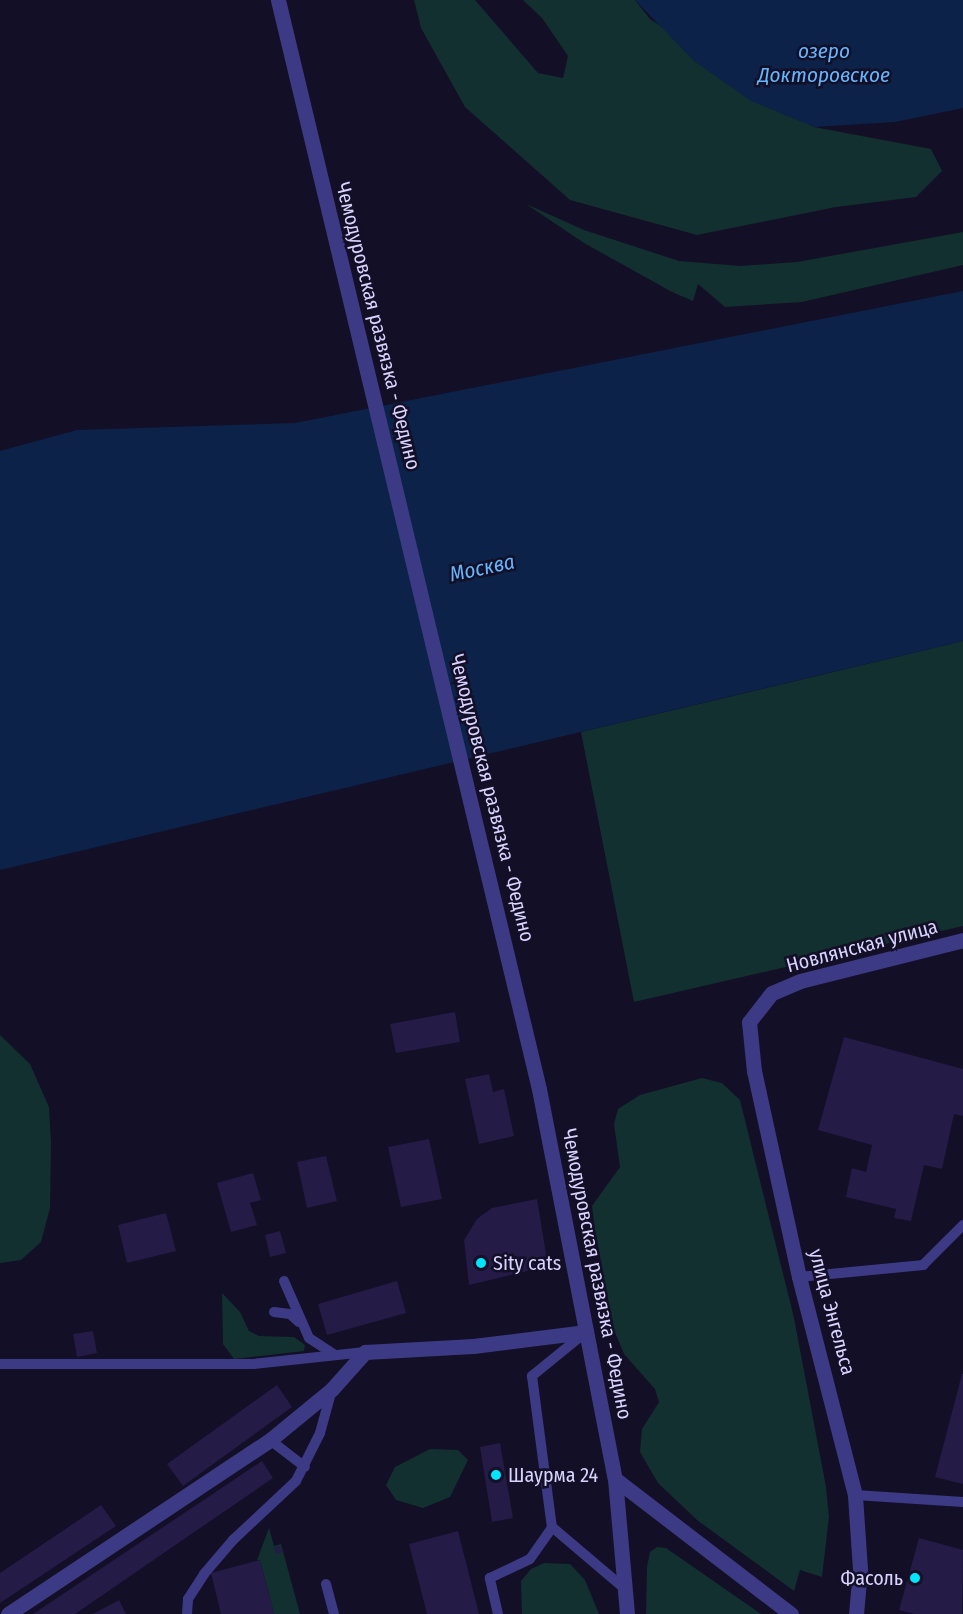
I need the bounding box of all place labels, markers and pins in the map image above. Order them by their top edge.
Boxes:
place label: Sity cats [493,1251,561,1275]
marker: Sity cats [474,1256,488,1270]
place label: Шаурма 24 [508,1463,598,1487]
marker: Шаурма 24 [489,1468,503,1482]
place label: Фасоль [841,1566,903,1590]
marker: Фасоль [908,1571,922,1585]

